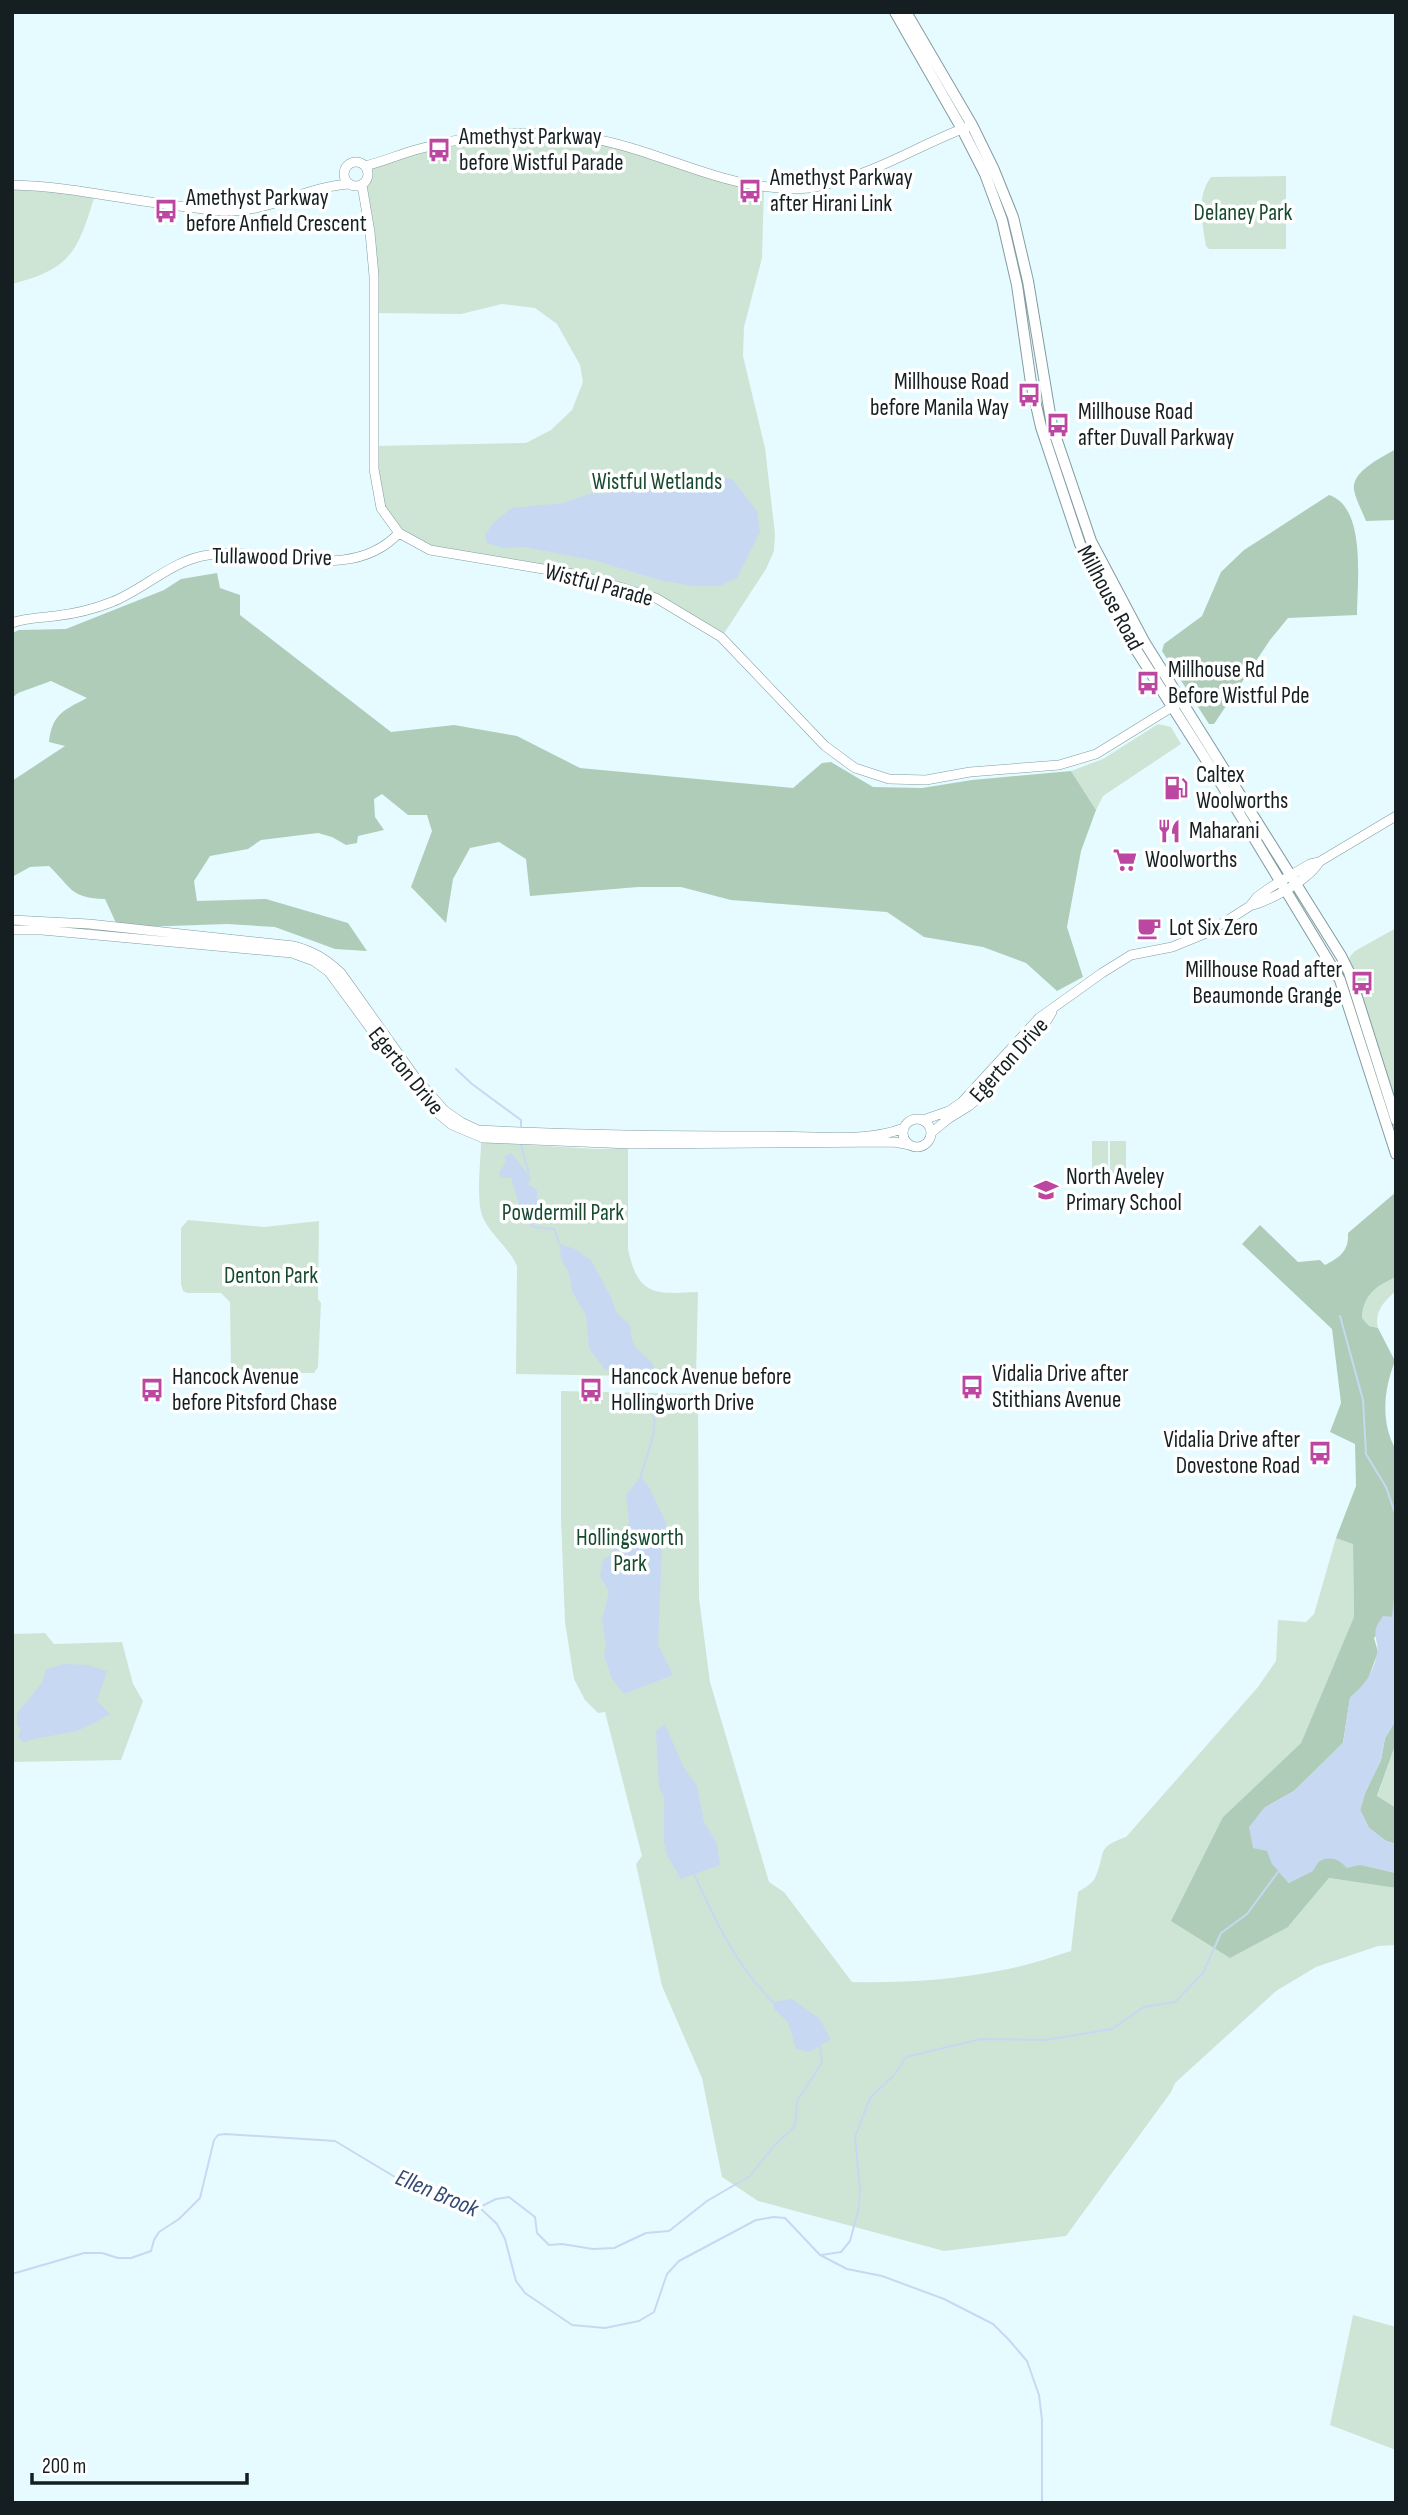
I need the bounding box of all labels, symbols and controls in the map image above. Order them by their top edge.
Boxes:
place label: Amethyst Parkway before Wistful Parade [458,123,624,177]
bus stop icon: Amethyst Parkway before Wistful Parade [425,136,453,164]
place label: Amethyst Parkway after Hirani Link [769,164,913,218]
bus stop icon: Amethyst Parkway after Hirani Link [736,177,764,205]
place label: Amethyst Parkway before Anfield Crescent [185,184,367,238]
bus stop icon: Amethyst Parkway before Anfield Crescent [152,197,180,225]
park label: Delaney Park [1194,199,1293,227]
place label: Millhouse Road before Manila Way [870,368,1009,422]
bus stop icon: Millhouse Road before Manila Way [1015,381,1043,409]
place label: Millhouse Road after Duvall Parkway [1078,398,1234,452]
bus stop icon: Millhouse Road after Duvall Parkway [1044,411,1072,439]
park label: Wistful Wetlands [592,468,722,496]
street label: Millhouse Road [1071,541,1149,655]
street label: Tullawood Drive [212,542,332,572]
street label: Wistful Parade [542,557,656,613]
place label: Millhouse Rd Before Wistful Pde [1168,656,1310,710]
bus stop icon: Millhouse Rd Before Wistful Pde [1134,669,1162,697]
place label: Caltex Woolworths [1196,761,1288,815]
fuel station icon: Caltex Woolworths [1162,774,1190,802]
restaurant icon: Maharani [1155,817,1183,845]
place label: Maharani [1189,817,1259,845]
supermarket icon: Woolworths [1111,846,1139,874]
place label: Woolworths [1145,846,1237,874]
cafe icon: Lot Six Zero [1135,914,1163,942]
place label: Lot Six Zero [1169,914,1258,942]
place label: Millhouse Road after Beaumonde Grange [1185,956,1342,1010]
bus stop icon: Millhouse Road after Beaumonde Grange [1348,969,1376,997]
street label: Egerton Drive [964,1012,1054,1108]
street label: Egerton Drive [362,1021,450,1121]
place label: North Aveley Primary School [1066,1163,1182,1217]
school or university icon: North Aveley Primary School [1032,1176,1060,1204]
park label: Powdermill Park [502,1199,624,1227]
park label: Denton Park [224,1262,318,1290]
place label: Vidalia Drive after Stithians Avenue [992,1360,1129,1414]
place label: Hancock Avenue before Pitsford Chase [172,1363,337,1417]
place label: Hancock Avenue before Hollingworth Drive [611,1363,792,1417]
bus stop icon: Vidalia Drive after Stithians Avenue [958,1373,986,1401]
bus stop icon: Hancock Avenue before Pitsford Chase [138,1376,166,1404]
bus stop icon: Hancock Avenue before Hollingworth Drive [577,1376,605,1404]
place label: Vidalia Drive after Dovestone Road [1163,1426,1300,1480]
bus stop icon: Vidalia Drive after Dovestone Road [1306,1439,1334,1467]
park label: Hollingsworth Park [576,1524,684,1578]
water label: Ellen Brook [391,2163,484,2224]
scale bar [32,2442,247,2486]
text: 200 m [42,2454,86,2479]

